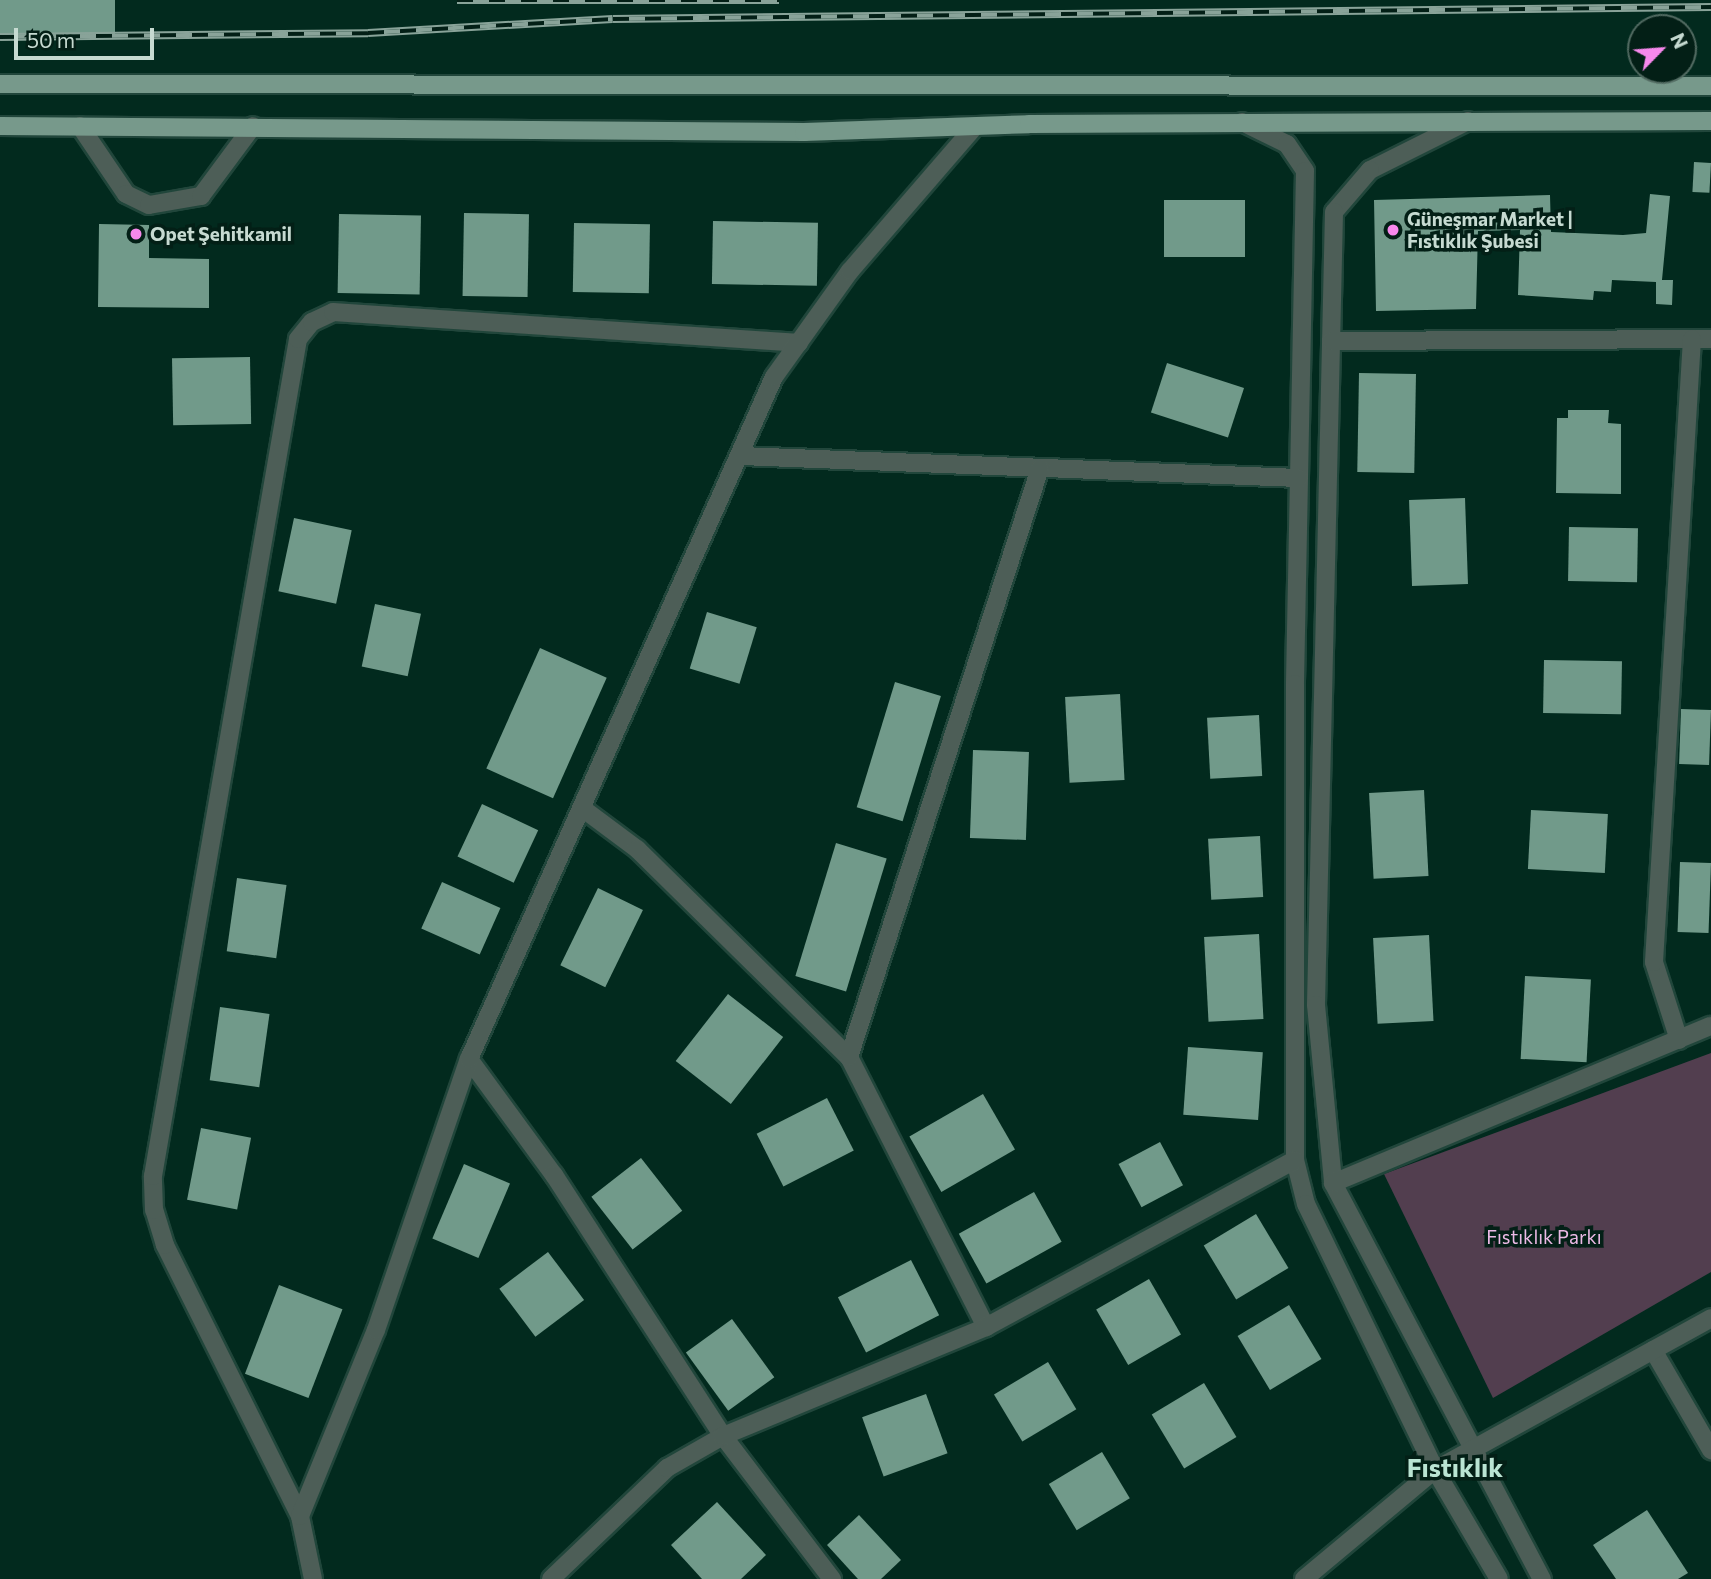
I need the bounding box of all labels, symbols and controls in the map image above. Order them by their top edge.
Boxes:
scale bar [18,14,158,58]
north arrow [1627,14,1697,84]
text: 50 m [27,27,75,52]
text: N [1666,29,1693,52]
place label: Güneşmar Market | Fıstıklık Şubesi [1407,208,1573,252]
marker: Güneşmar Market | Fıstıklık Şubesi [1385,222,1401,238]
place label: Opet Şehitkamil [150,223,292,245]
marker: Opet Şehitkamil [128,226,144,242]
park label: Fıstıklık Parkı [1486,1226,1602,1248]
district label: Fıstıklık [1407,1451,1503,1483]

